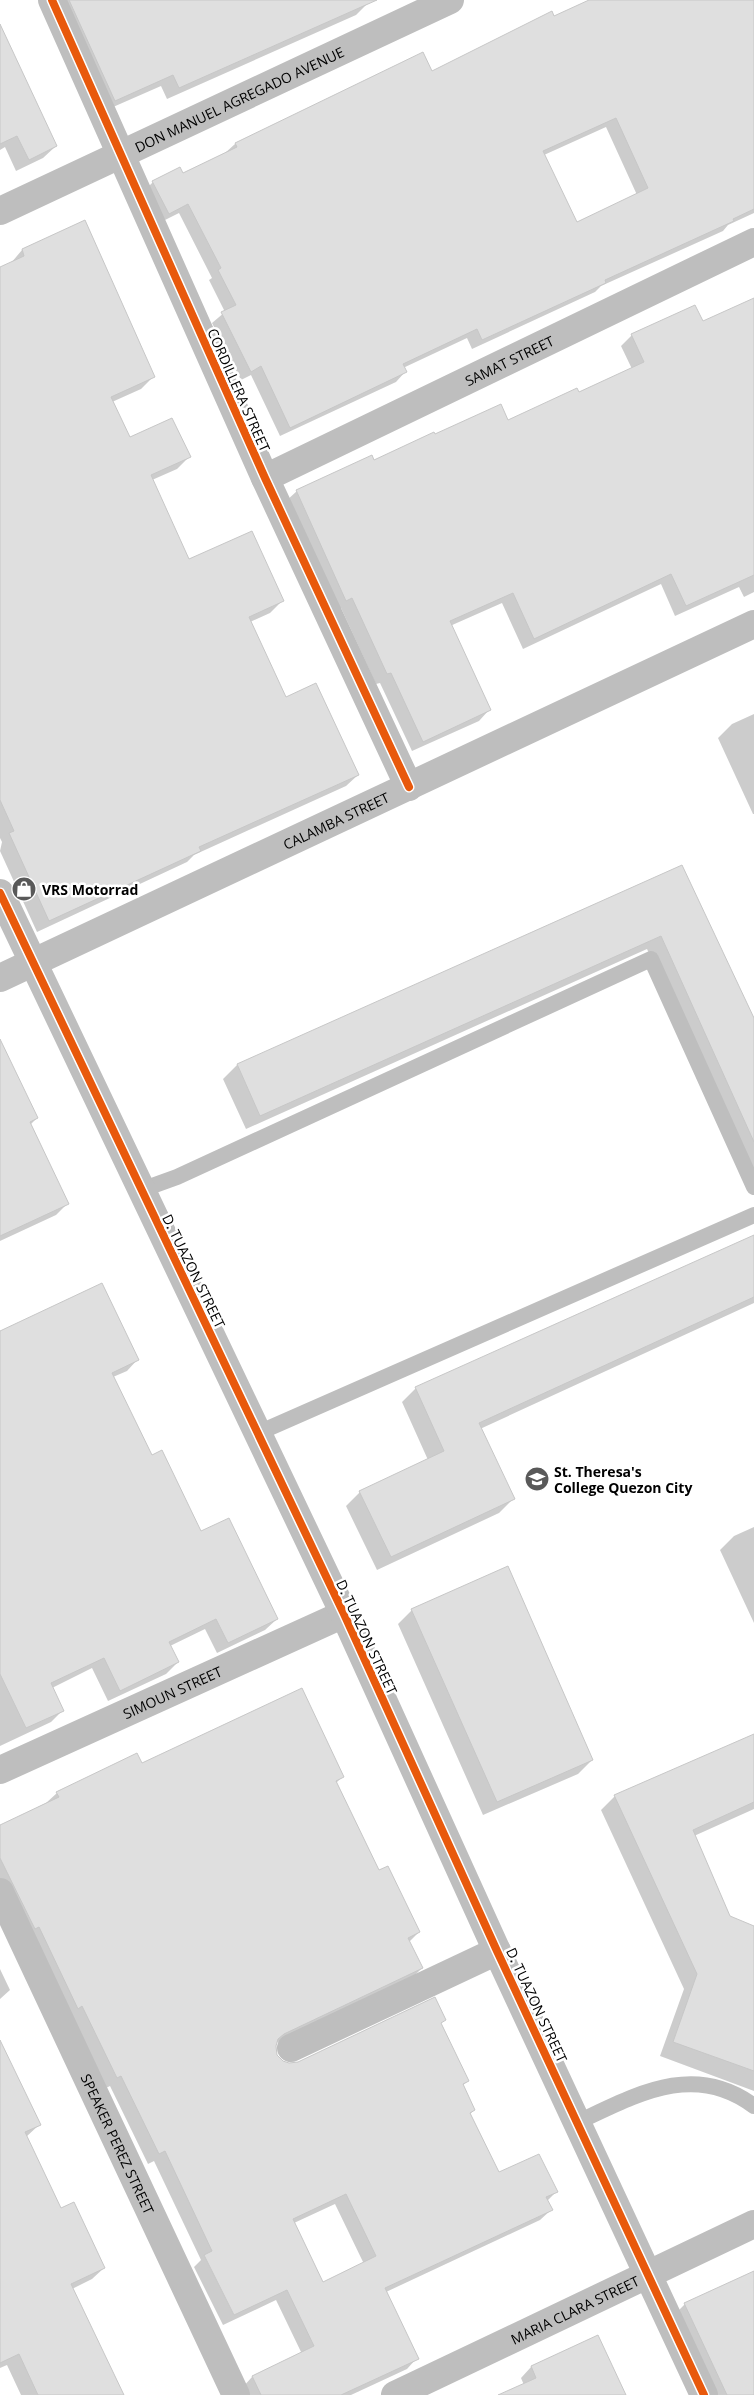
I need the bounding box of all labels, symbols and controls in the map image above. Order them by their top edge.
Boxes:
street label: DON MANUEL AGREGADO AVENUE [131,42,347,156]
street label: CORDILLERA STREET [203,325,275,455]
street label: SAMAT STREET [461,331,557,390]
street label: CALAMBA STREET [280,787,392,853]
shop icon: VRS Motorrad [11,876,37,902]
place label: VRS Motorrad [42,880,138,899]
street label: D. TUAZON STREET [158,1211,230,1331]
place label: St. Theresa's College Quezon City [554,1462,692,1497]
school or university icon: St. Theresa's College Quezon City [524,1466,550,1492]
street label: D. TUAZON STREET [332,1577,402,1698]
street label: SIMOUN STREET [120,1661,225,1723]
street label: D. TUAZON STREET [502,1945,572,2066]
street label: SPEAKER PEREZ STREET [77,2070,159,2217]
street label: MARIA CLARA STREET [507,2271,642,2348]

